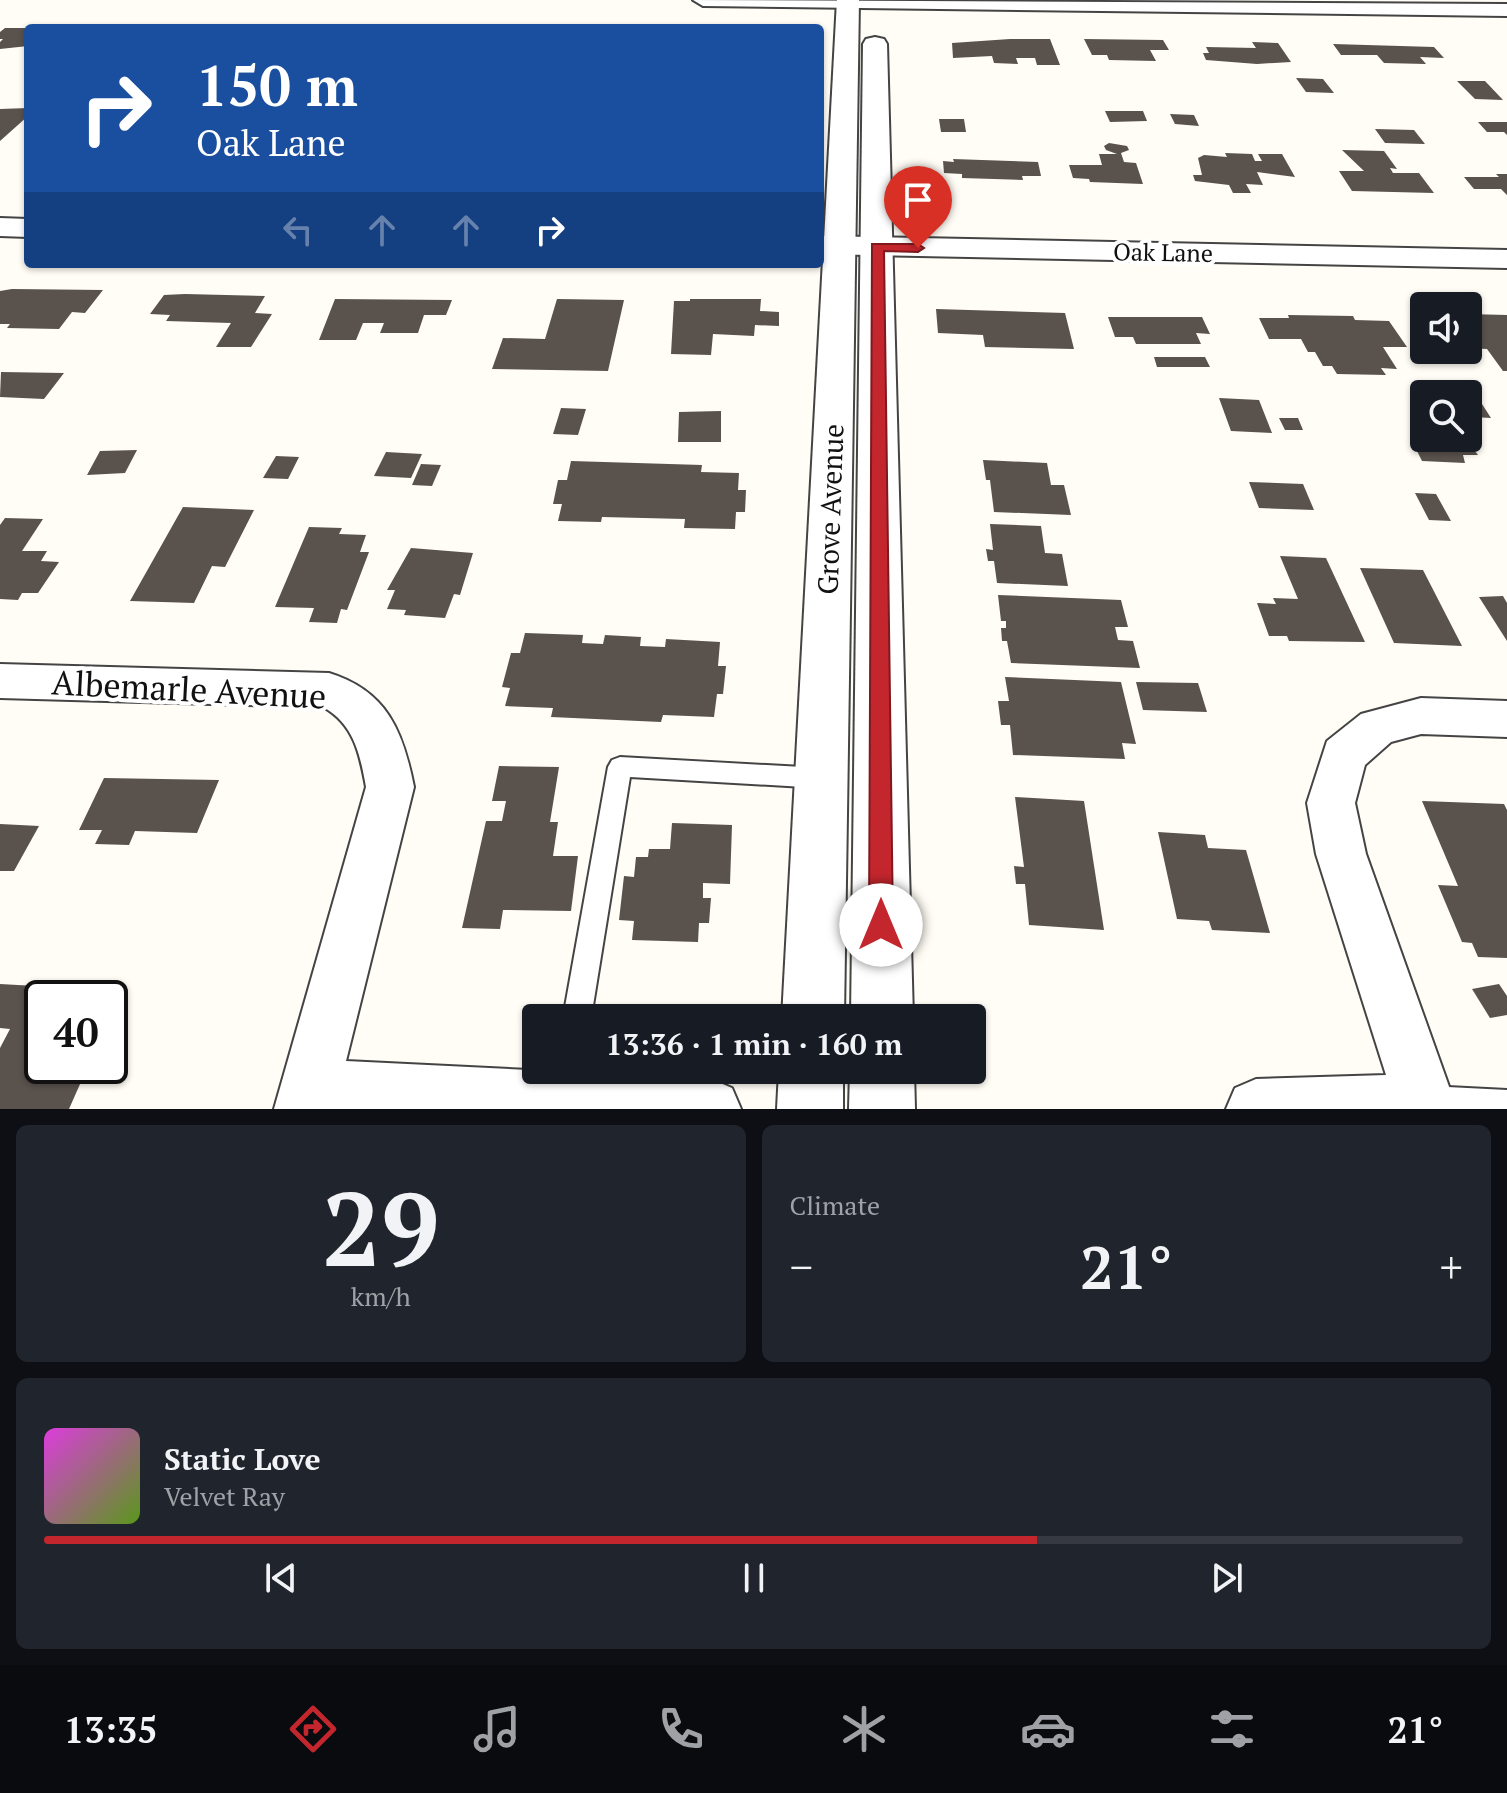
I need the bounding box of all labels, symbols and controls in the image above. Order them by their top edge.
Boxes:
text: 150 m [196,48,358,122]
icon: right [64,56,168,160]
text: Oak Lane [196,119,346,166]
pin [884,166,952,248]
icon: arrive [896,178,940,222]
icon: left [276,208,320,252]
icon: ahead [360,208,404,252]
icon: ahead [444,208,488,252]
icon: right [528,208,572,252]
street label: Oak Lane [1113,235,1213,269]
map controls [1410,292,1482,452]
button: sound [1410,292,1482,364]
button: search [1410,380,1482,452]
street label: Grove Avenue [809,423,851,595]
street label: Albemarle Avenue [51,659,327,719]
position arrow [839,883,923,967]
speed limit sign: 40 [24,980,128,1084]
text: 13:36 · 1 min · 160 m [606,1024,902,1064]
text: 29 [322,1158,440,1296]
text: Climate [790,1188,880,1222]
text: 21° [1080,1227,1173,1306]
text: − [790,1237,813,1296]
text: + [1440,1237,1463,1296]
text: km/h [351,1279,411,1313]
text: Static Love [164,1439,321,1479]
text: Velvet Ray [164,1479,285,1513]
icon: previous [259,1556,303,1600]
icon: pause [732,1556,776,1600]
icon: next [1205,1556,1249,1600]
icon: directions [285,1701,341,1757]
icon: music [469,1701,525,1757]
icon: phone [653,1701,709,1757]
icon: climate [836,1701,892,1757]
icon: car [1020,1701,1076,1757]
icon: filters [1204,1701,1260,1757]
text: 13:35 [64,1706,158,1753]
text: 21° [1387,1706,1443,1753]

